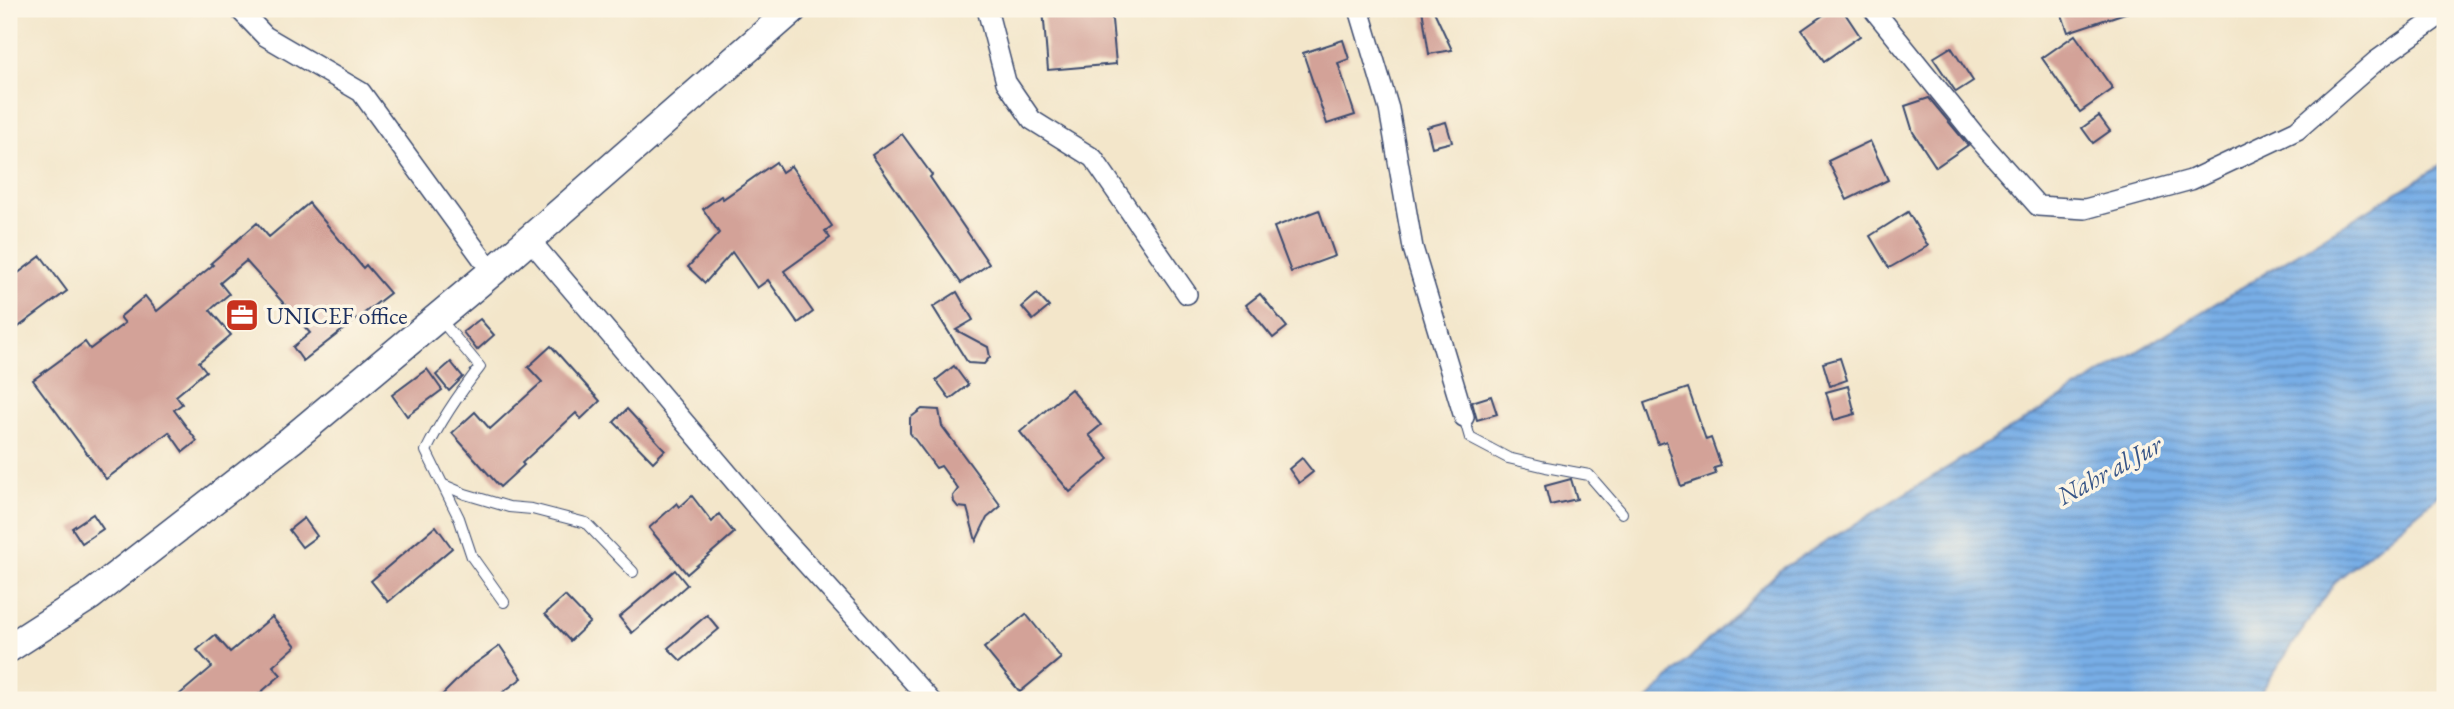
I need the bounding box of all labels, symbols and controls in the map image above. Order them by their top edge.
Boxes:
office icon: UNICEF office [223,296,261,334]
place label: UNICEF office [266,300,408,331]
water label: Nahr al Jur [2049,427,2169,513]

